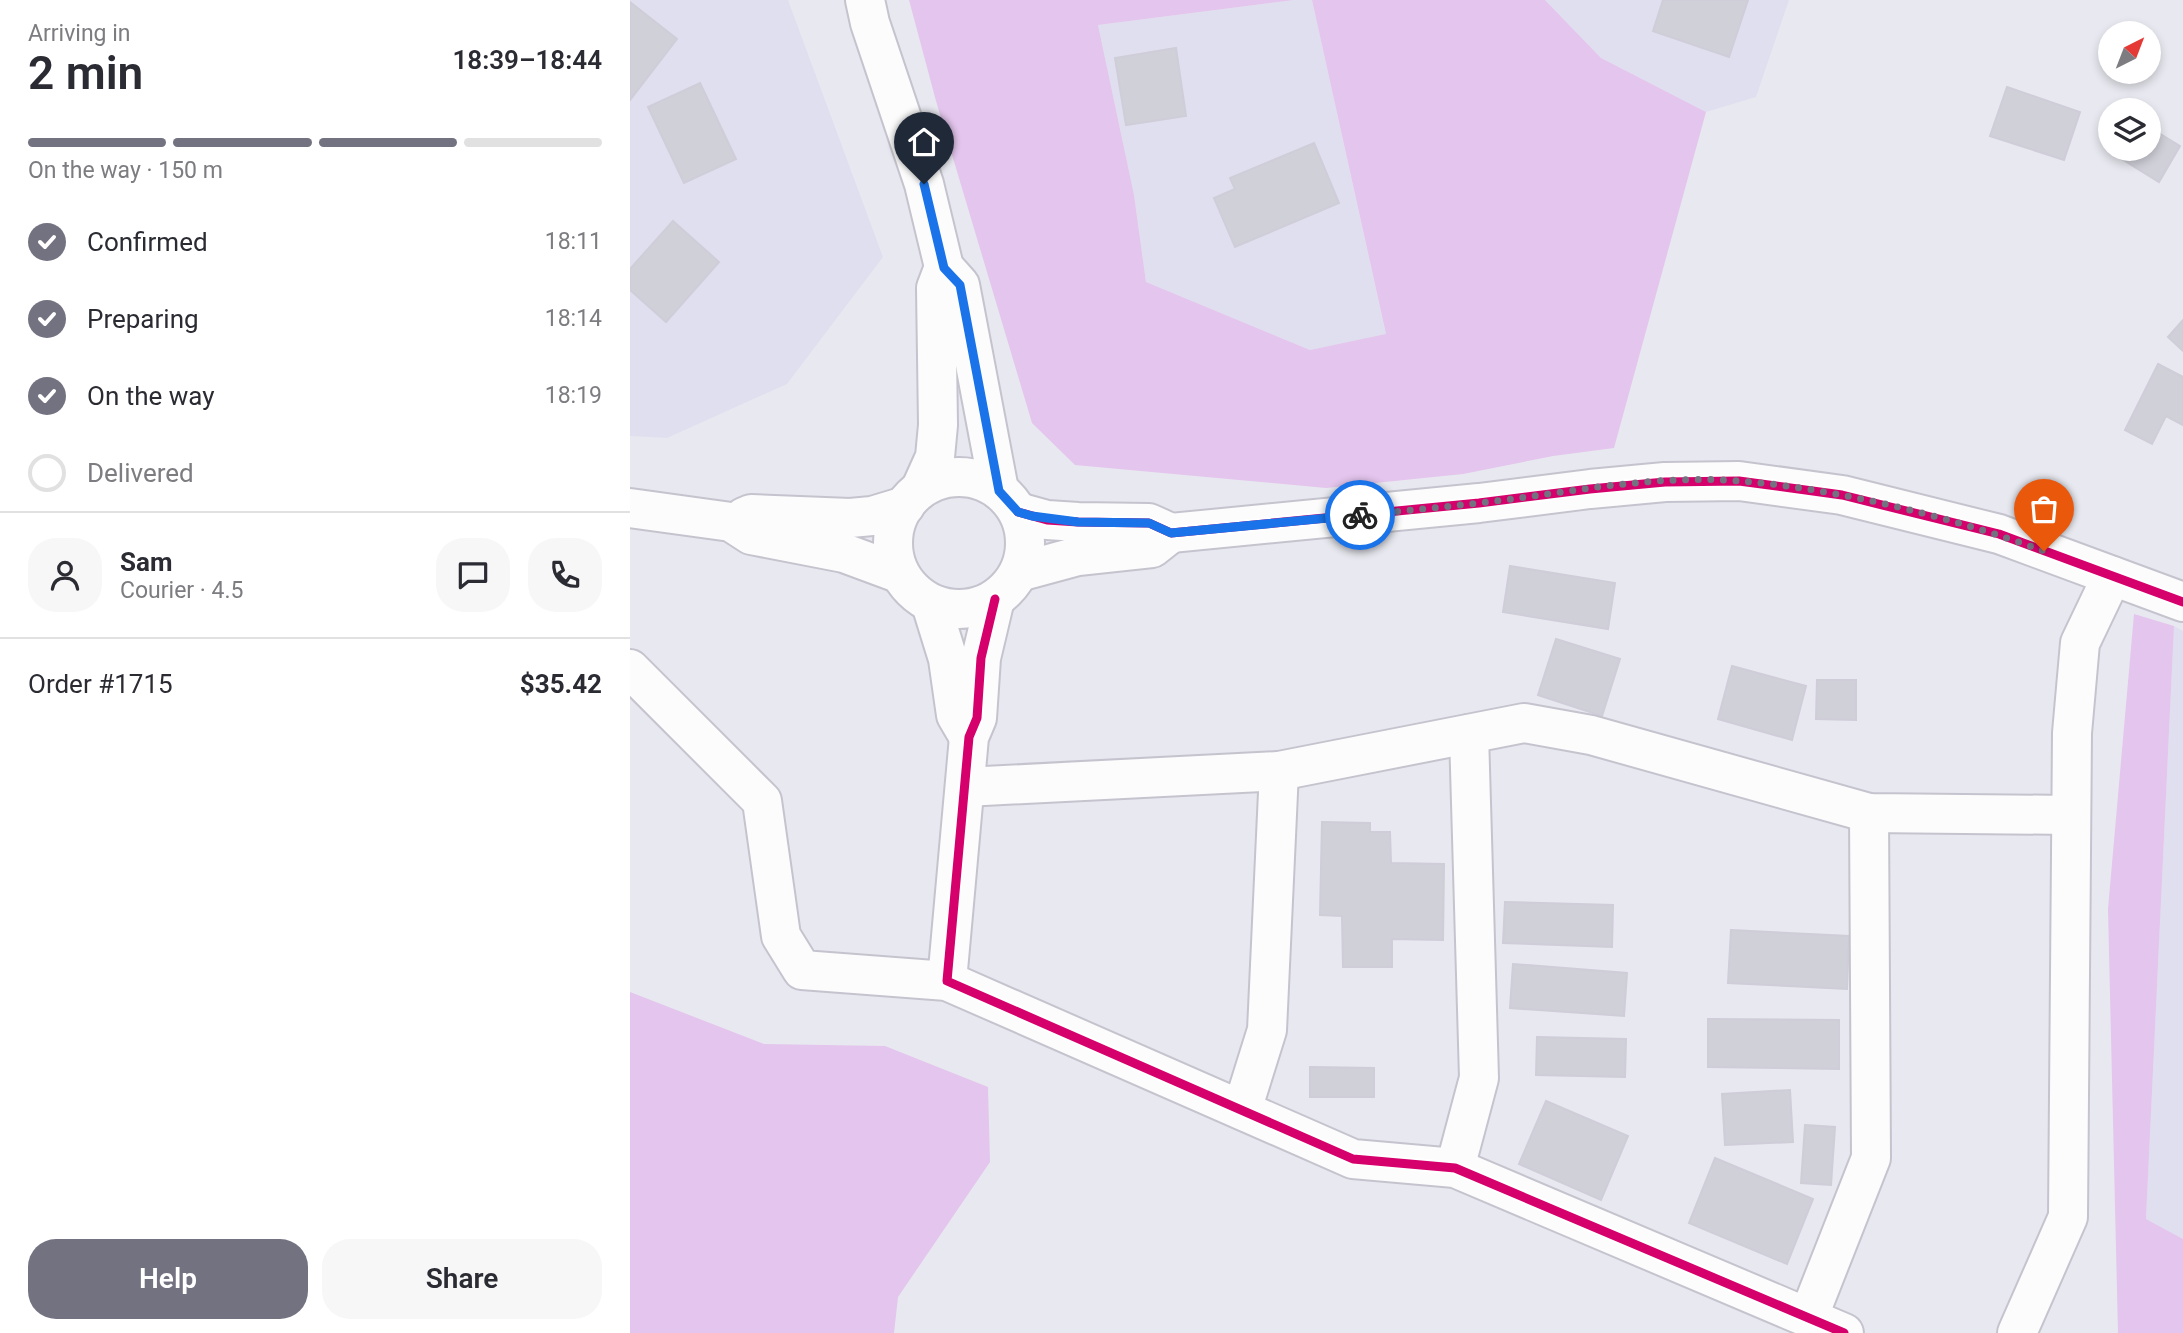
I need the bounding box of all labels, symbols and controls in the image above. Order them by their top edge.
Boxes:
text: Arriving in [28,20,131,47]
north arrow [2098,21,2161,84]
map controls [2098,21,2161,161]
text: 18:39–18:44 [452,45,602,75]
text: 2 min [28,46,143,100]
button: layers [2098,98,2161,161]
pin [894,112,954,184]
icon: home [905,123,943,161]
text: On the way · 150 m [28,157,223,184]
icon: check [28,223,66,261]
text: Confirmed [87,227,208,257]
text: 18:11 [545,228,602,255]
icon: check [28,300,66,338]
text: Preparing [87,304,199,334]
text: 18:14 [545,305,602,332]
icon: check [28,377,66,415]
text: On the way [87,381,215,411]
text: 18:19 [545,382,602,409]
text: Delivered [87,458,194,488]
pin [2014,479,2074,551]
courier [1325,480,1395,550]
icon: bag [2025,490,2063,528]
icon: bike [1341,496,1379,534]
button: person [28,538,102,612]
button: chat [436,538,510,612]
button: phone [528,538,602,612]
text: Sam [120,547,172,577]
text: Courier · 4.5 [120,577,243,604]
text: Order #1715 [28,669,173,699]
text: $35.42 [520,669,602,699]
button: Help [28,1239,308,1319]
button: Share [322,1239,602,1319]

